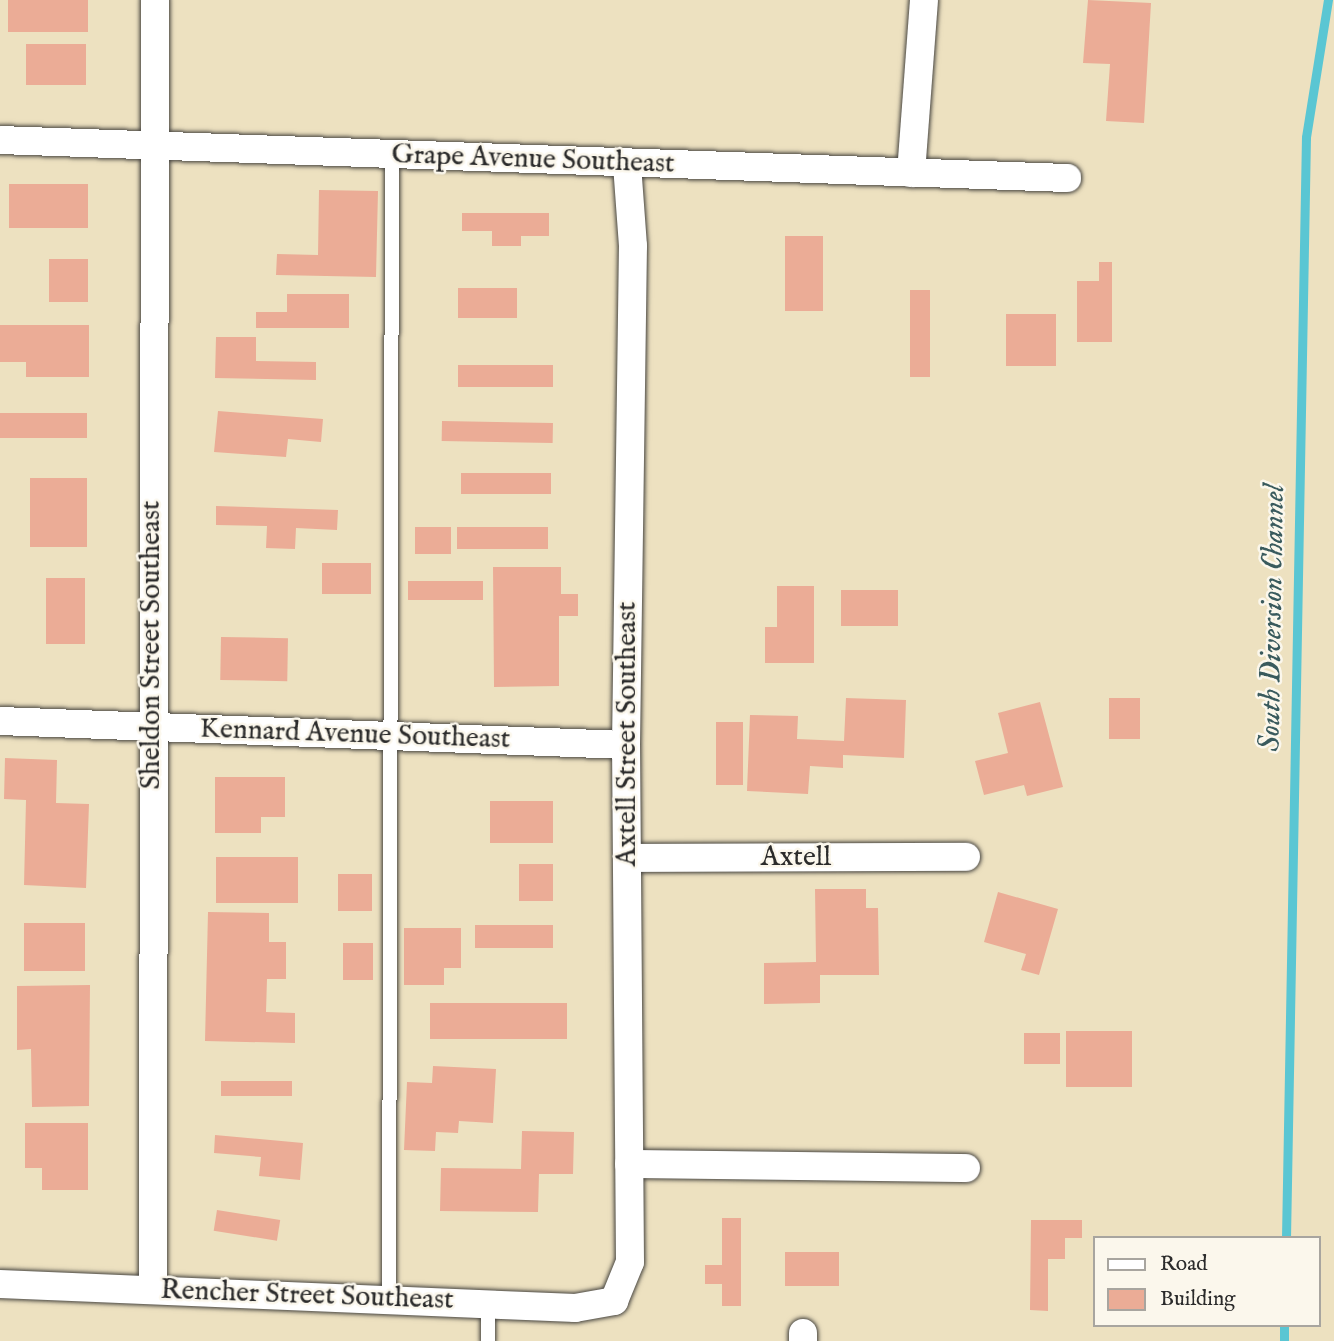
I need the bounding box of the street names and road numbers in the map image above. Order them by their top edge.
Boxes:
street label: Grape Avenue Southeast [391,138,675,182]
street label: Sheldon Street Southeast [135,501,169,789]
street label: Axtell Street Southeast [611,602,645,866]
street label: Kennard Avenue Southeast [199,713,511,757]
street label: Axtell [761,841,831,875]
street label: Rencher Street Southeast [160,1274,454,1318]

